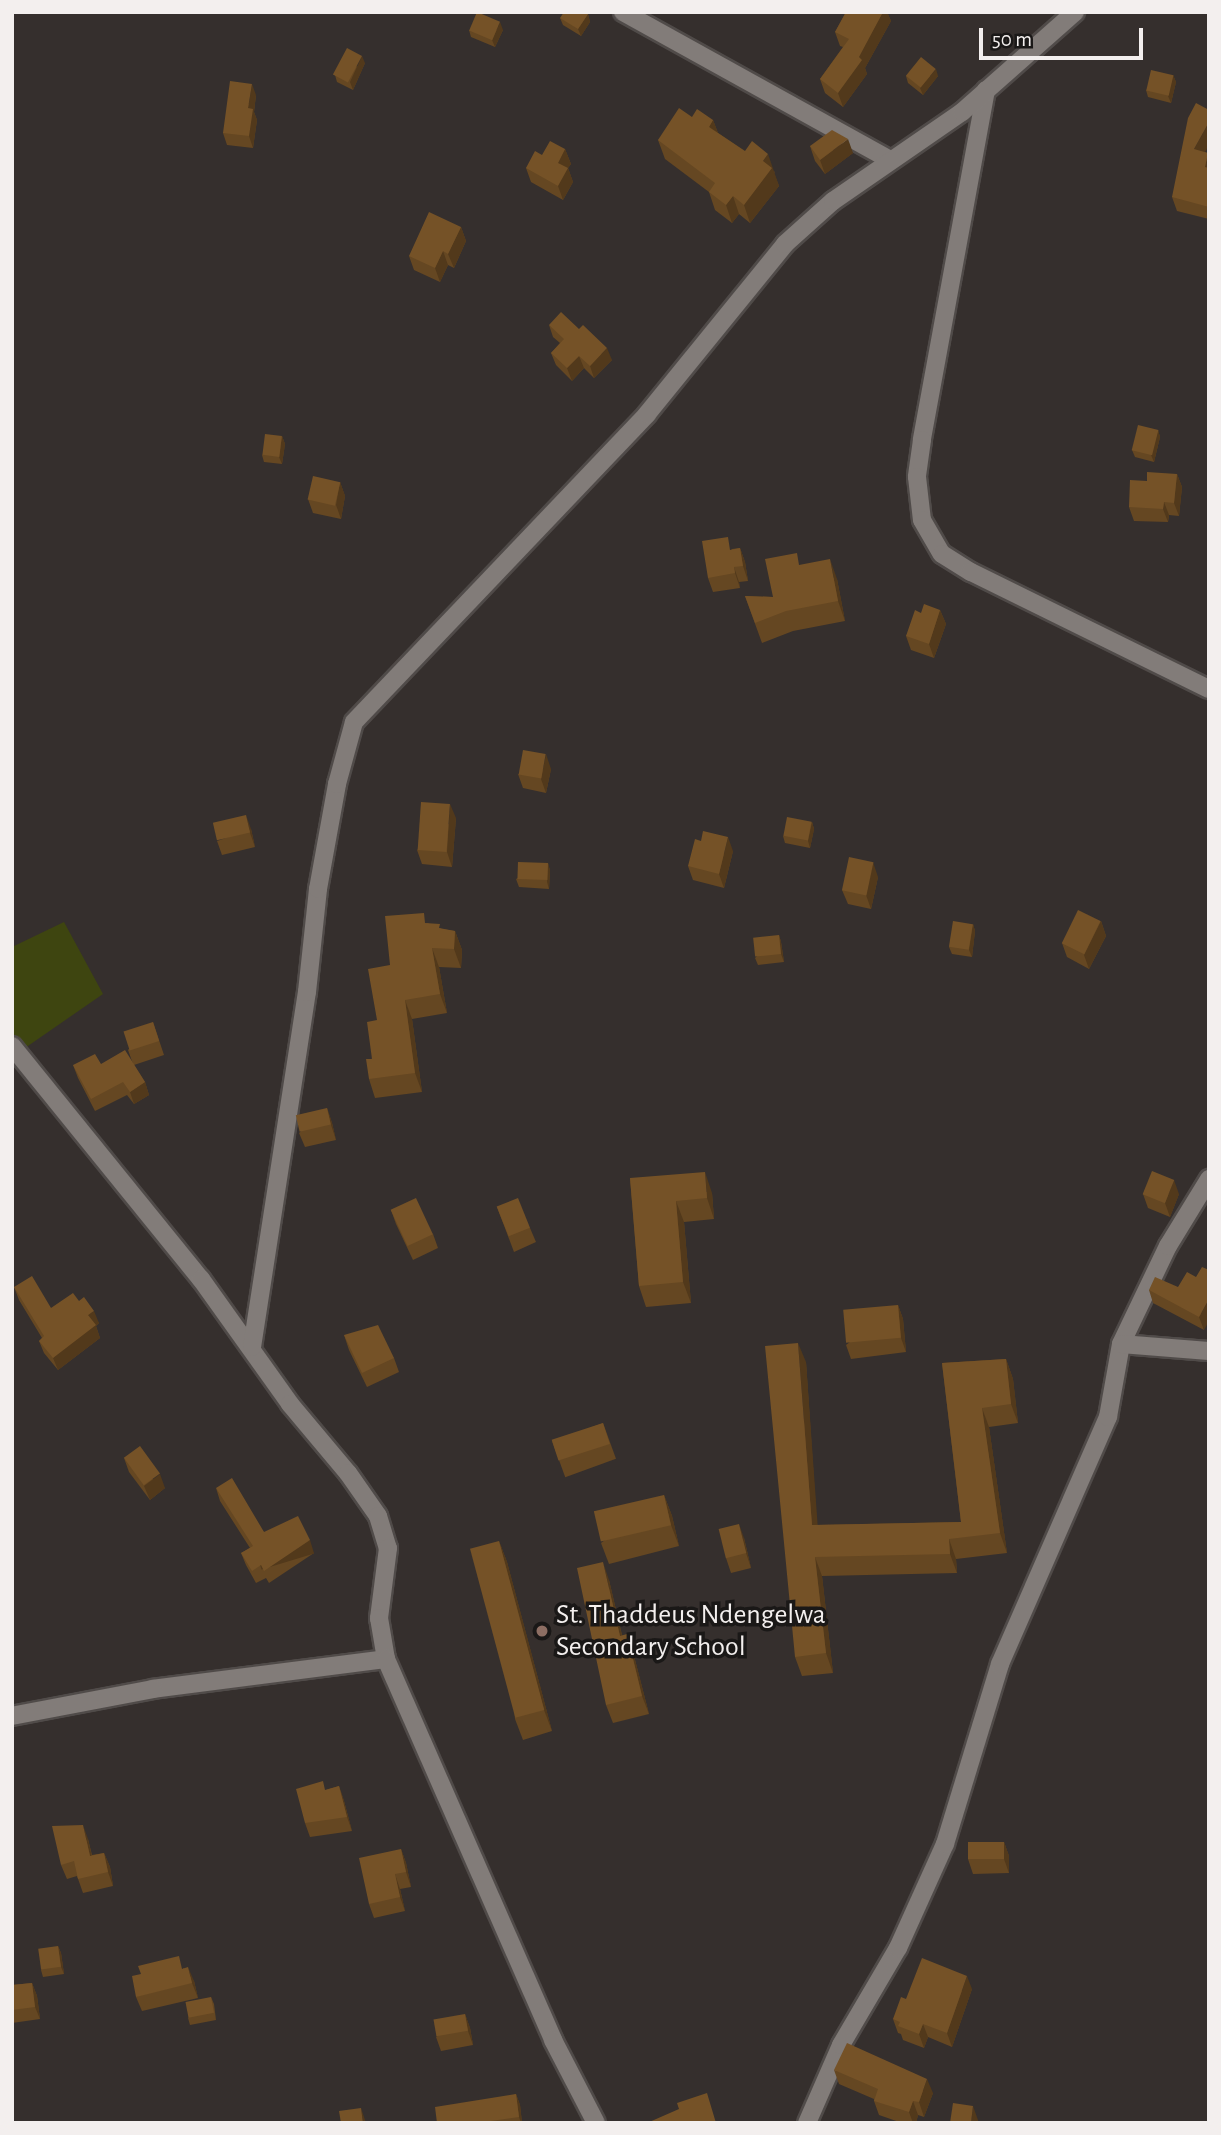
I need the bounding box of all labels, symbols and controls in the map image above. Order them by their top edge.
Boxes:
scale bar [983,14,1148,58]
text: 50 m [992,29,1032,50]
place label: St. Thaddeus Ndengelwa Secondary School [556,1598,826,1664]
marker: St. Thaddeus Ndengelwa Secondary School [534,1623,550,1639]

